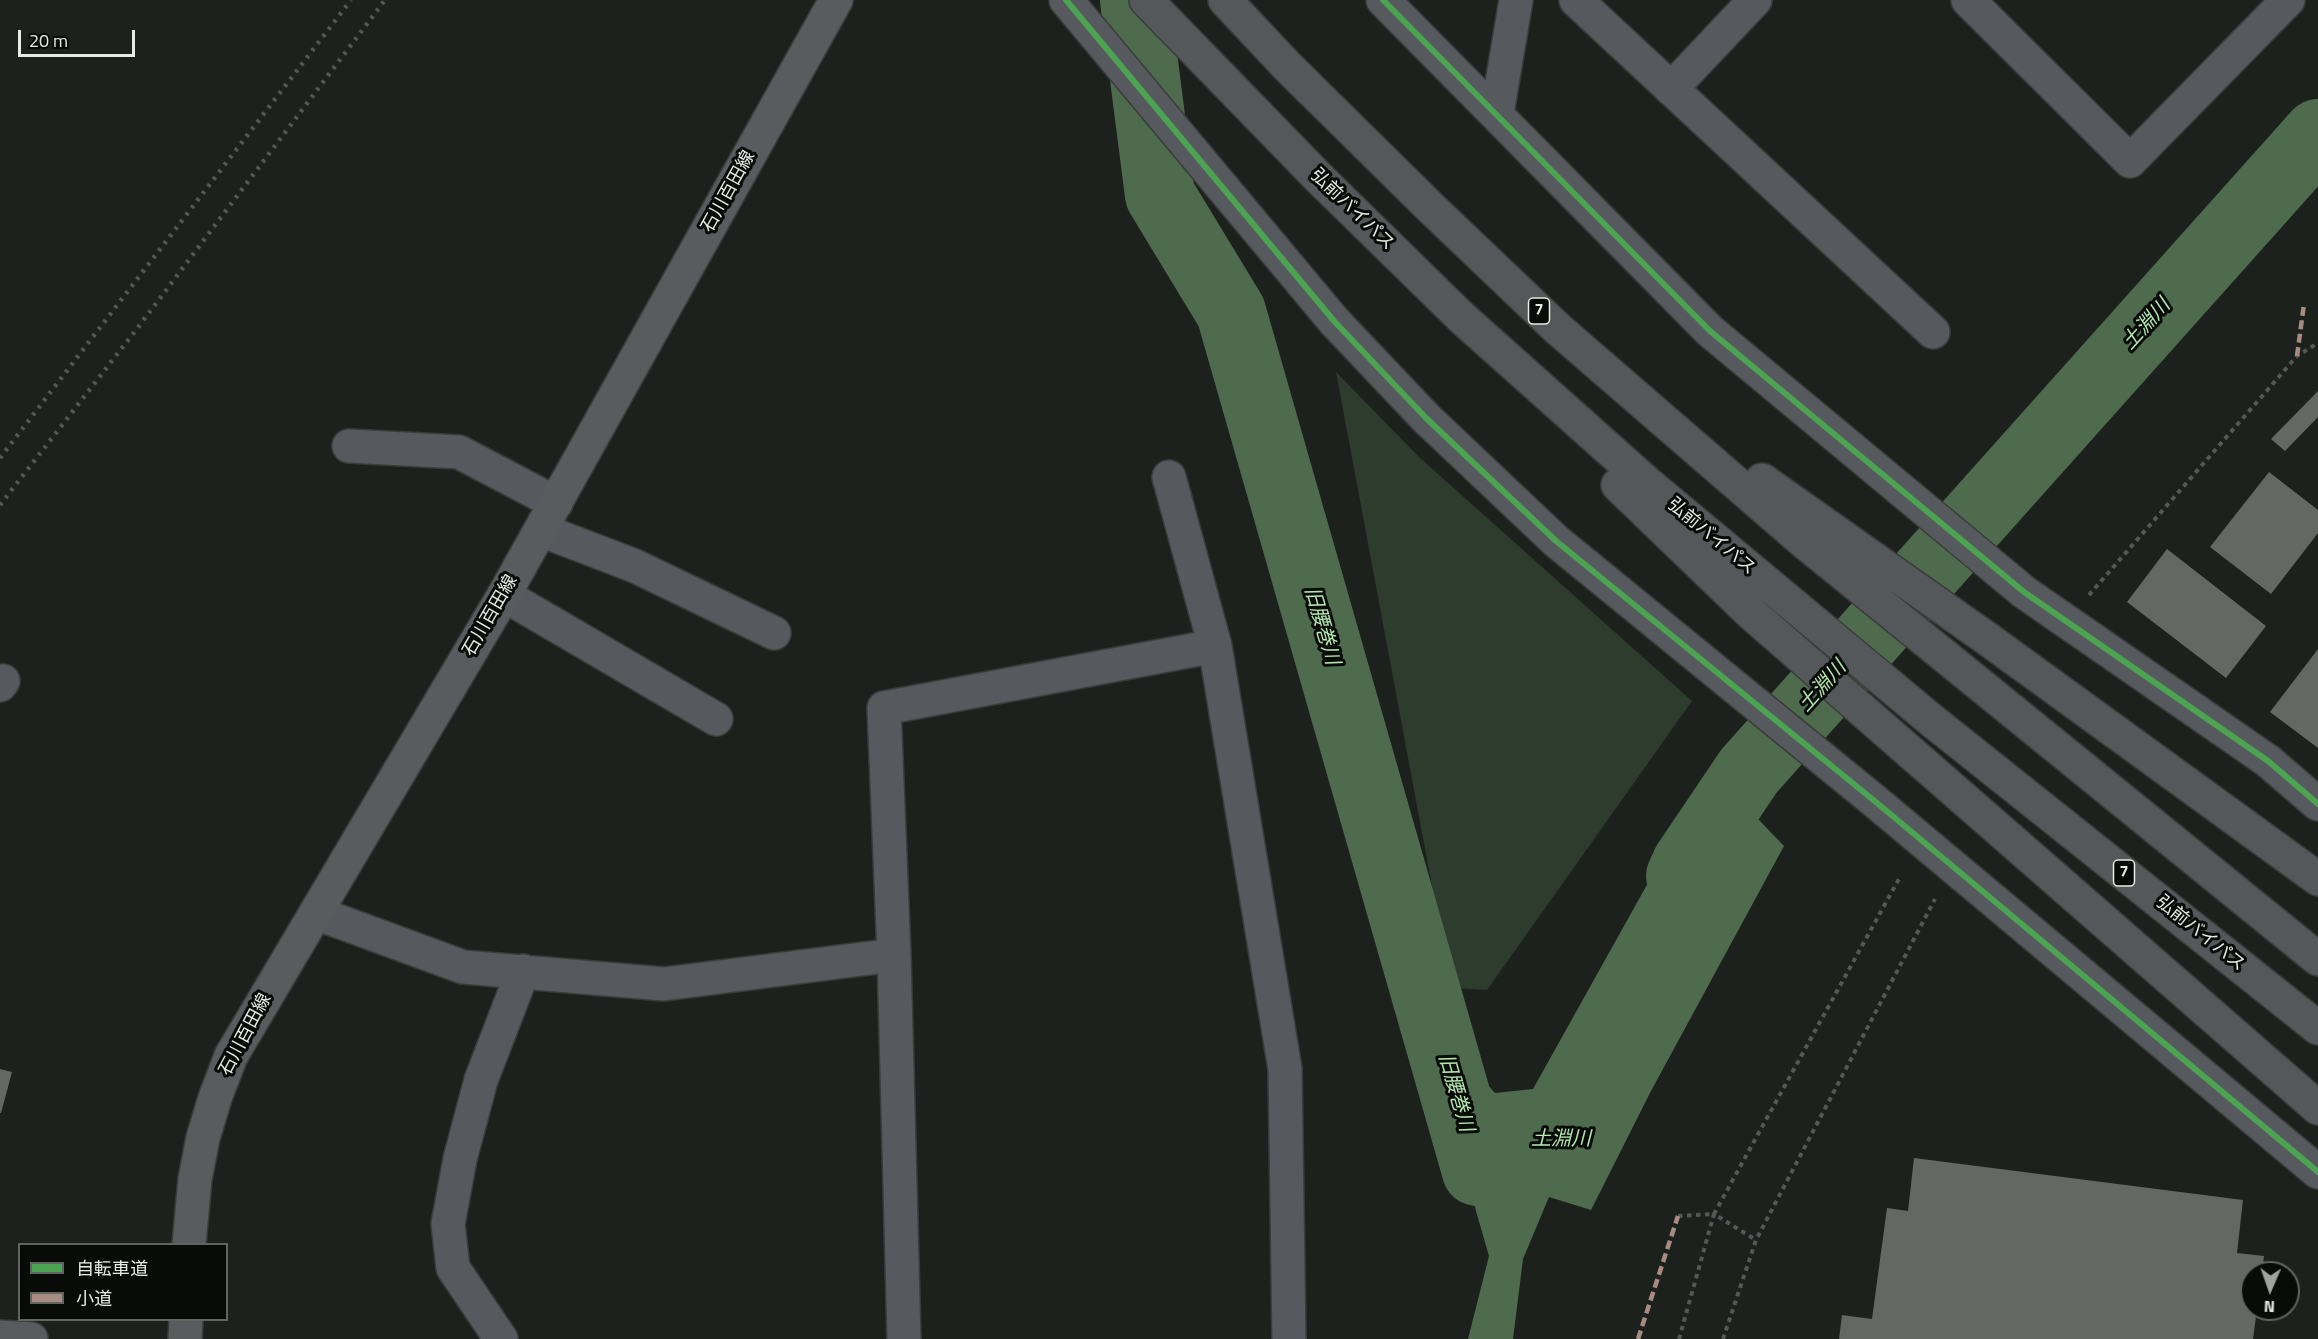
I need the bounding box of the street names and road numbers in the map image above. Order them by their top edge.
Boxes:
street label: 石川百田線 [698,147,760,237]
street label: 弘前バイパス [1306,165,1398,255]
road number: 7 [1528,298,1550,324]
street label: 弘前バイパス [1663,494,1759,580]
street label: 石川百田線 [459,572,523,660]
road number: 7 [2114,860,2134,886]
street label: 弘前バイパス [2151,892,2249,976]
street label: 石川百田線 [215,990,277,1080]

